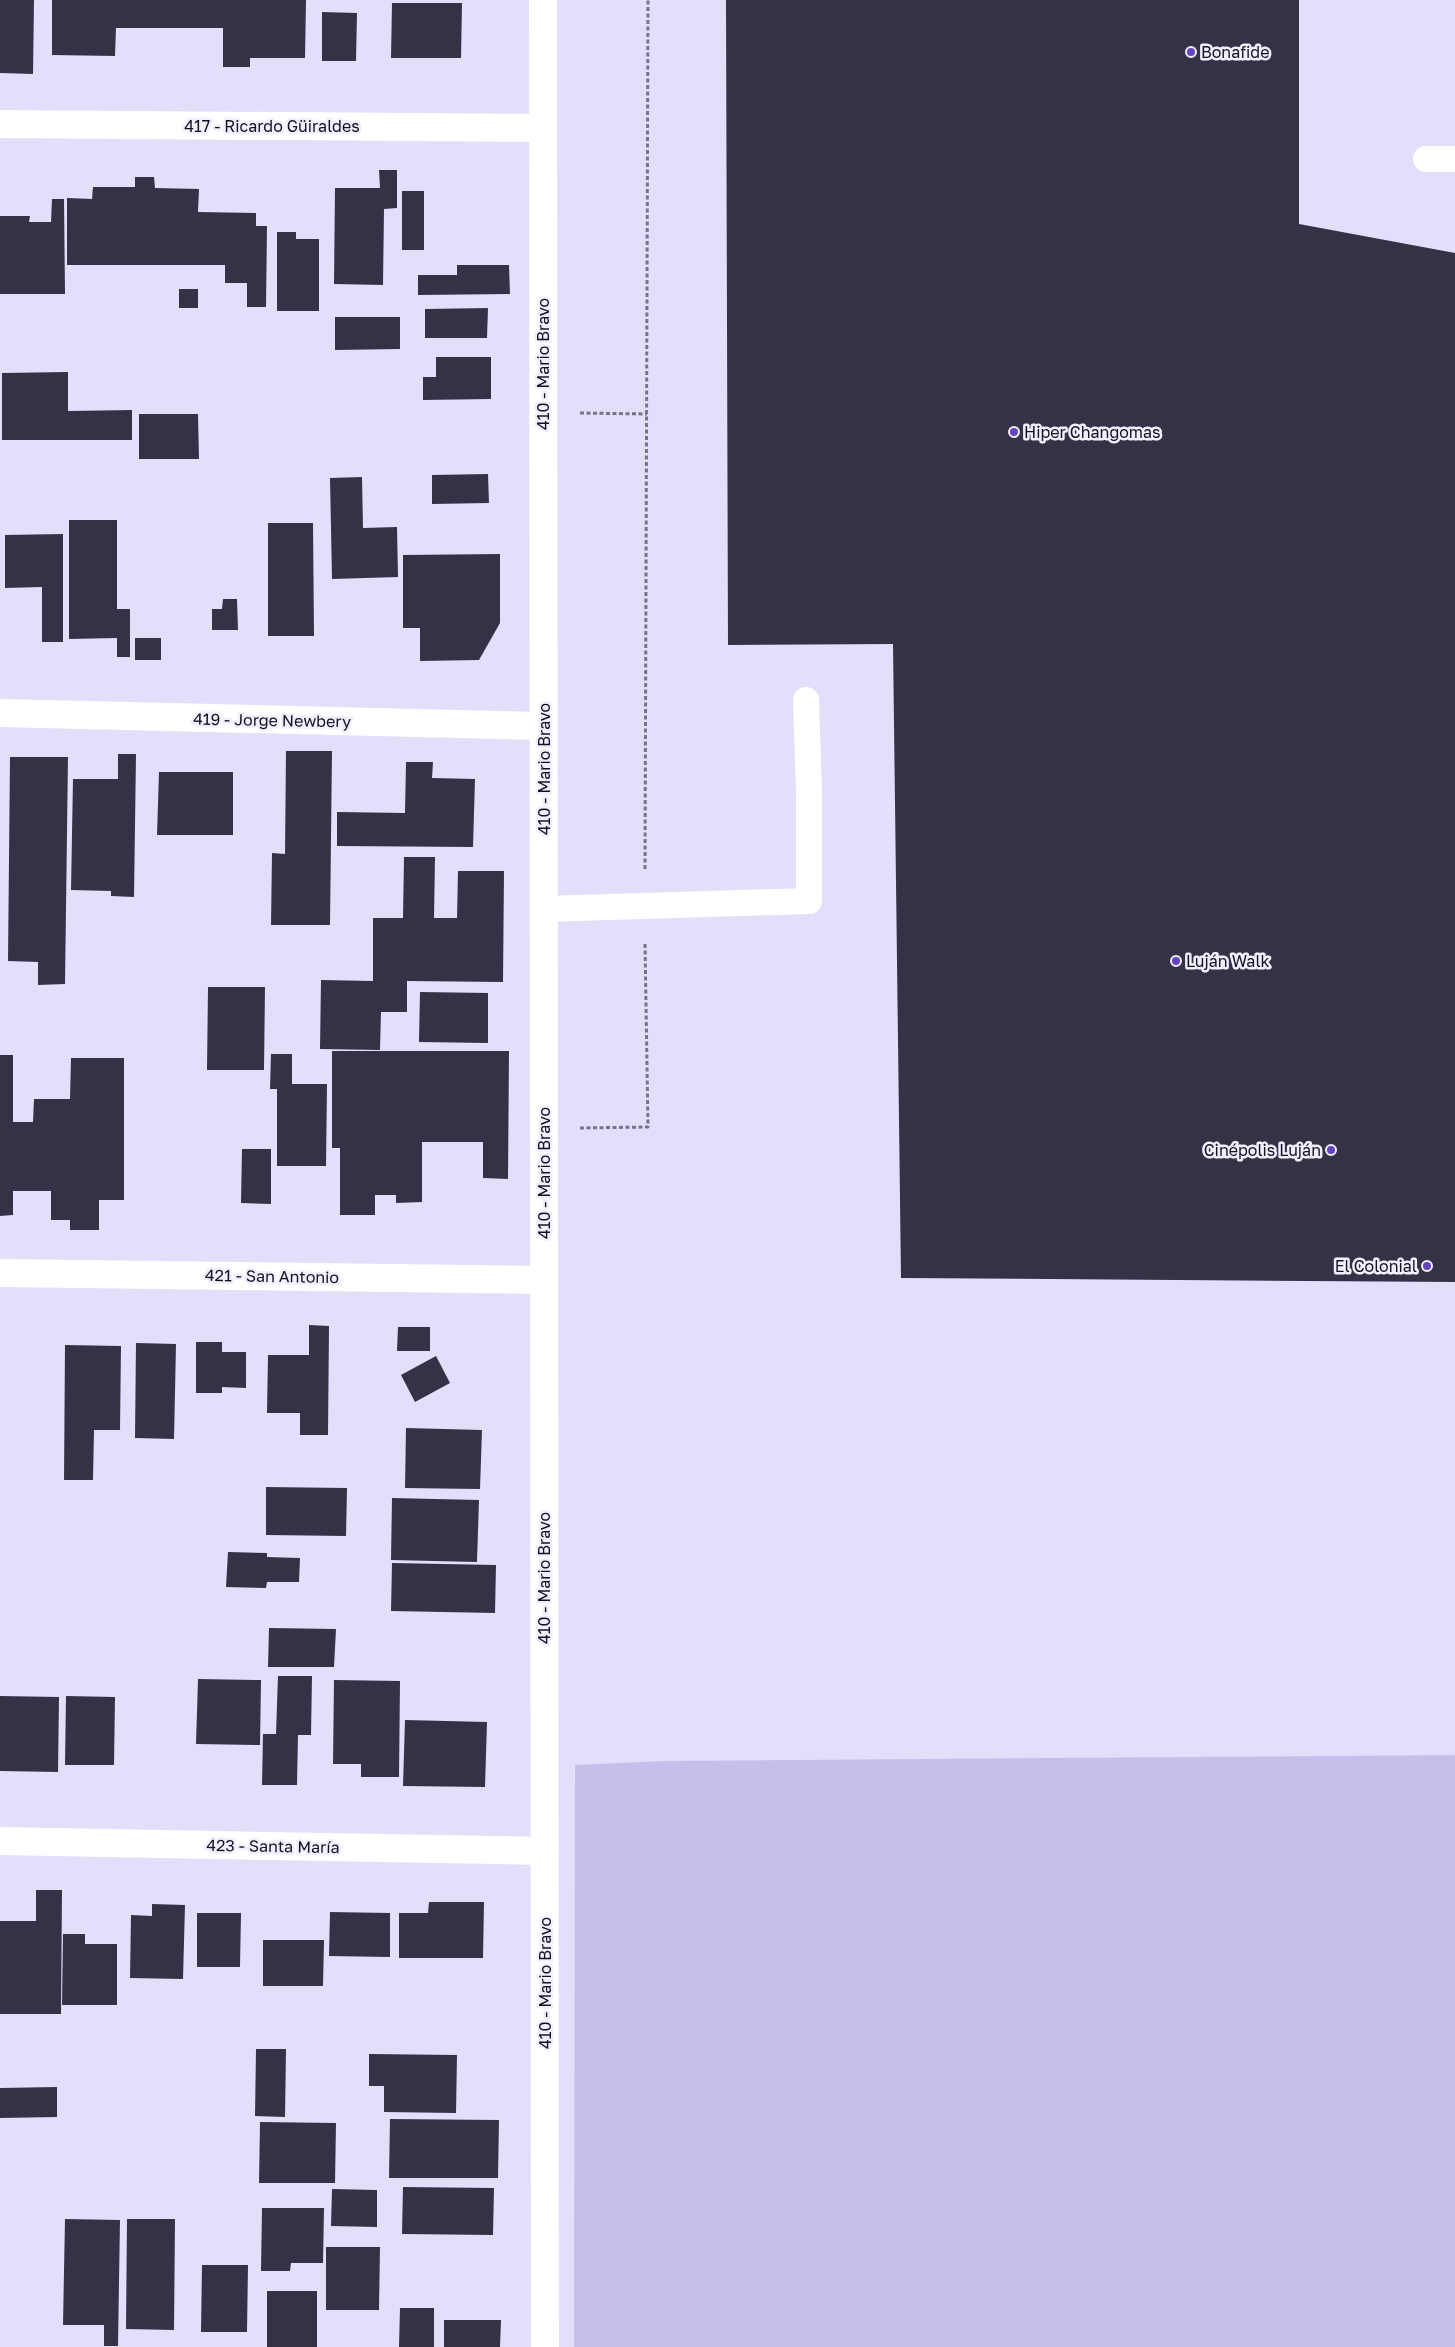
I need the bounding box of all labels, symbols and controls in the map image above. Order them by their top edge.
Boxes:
place label: Bonafide [1201,42,1269,62]
marker: Bonafide [1185,46,1197,58]
street label: 417 - Ricardo Güiraldes [184,116,360,136]
street label: 410 - Mario Bravo [533,298,553,430]
place label: Hiper Changomas [1024,422,1161,442]
marker: Hiper Changomas [1008,426,1020,438]
street label: 410 - Mario Bravo [534,703,554,835]
street label: 419 - Jorge Newbery [193,709,351,731]
place label: Luján Walk [1186,951,1270,971]
marker: Luján Walk [1170,955,1182,967]
street label: 410 - Mario Bravo [534,1107,554,1239]
place label: Cinépolis Luján [1204,1140,1321,1160]
marker: Cinépolis Luján [1325,1144,1337,1156]
place label: El Colonial [1335,1256,1417,1276]
marker: El Colonial [1421,1260,1433,1272]
street label: 421 - San Antonio [205,1265,339,1287]
street label: 410 - Mario Bravo [534,1512,554,1644]
street label: 423 - Santa María [206,1835,340,1857]
street label: 410 - Mario Bravo [535,1917,555,2049]

